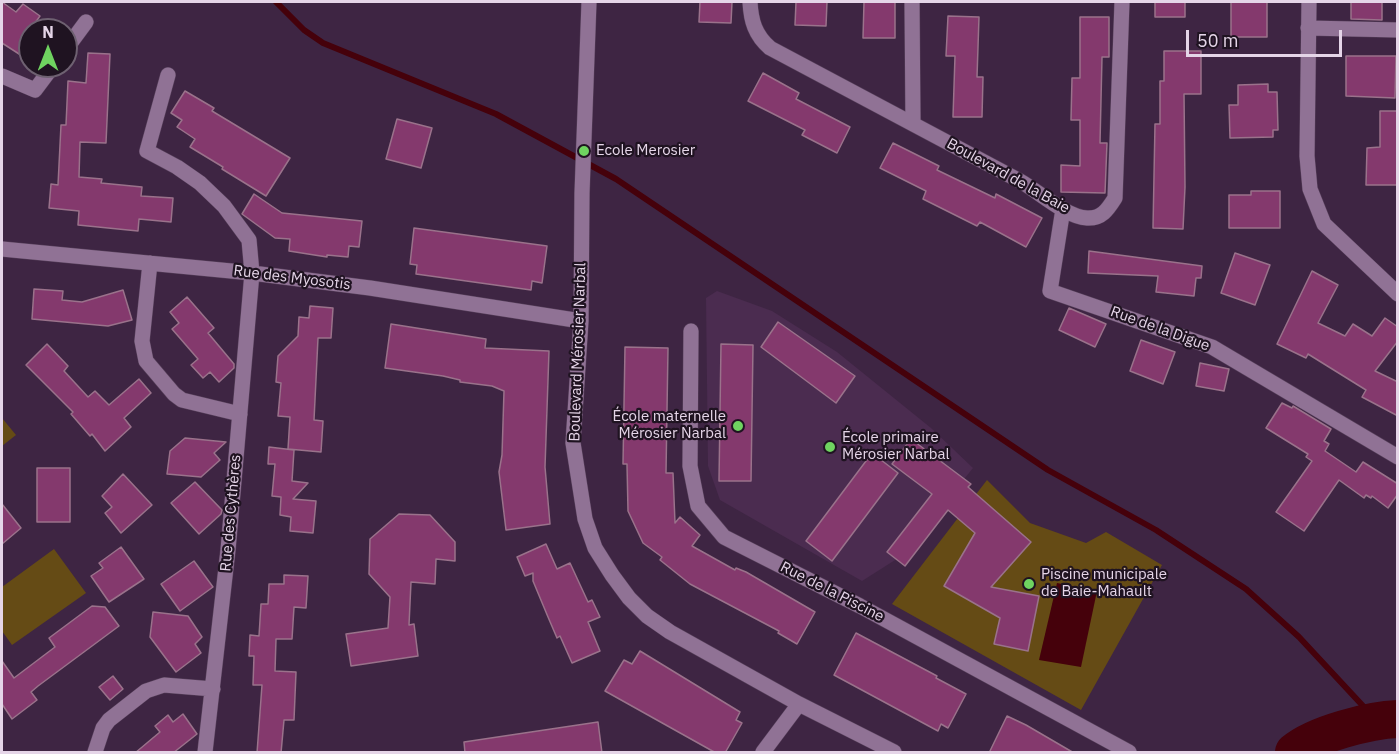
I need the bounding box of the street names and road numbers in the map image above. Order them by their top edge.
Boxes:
street label: Boulevard de la Baie [943,135,1073,217]
street label: Rue des Myosotis [232,262,352,294]
street label: Boulevard Mérosier Narbal [566,262,590,442]
street label: Rue de la Digue [1108,303,1212,355]
street label: Rue des Cythères [217,454,245,572]
street label: Rue de la Piscine [777,558,887,626]

